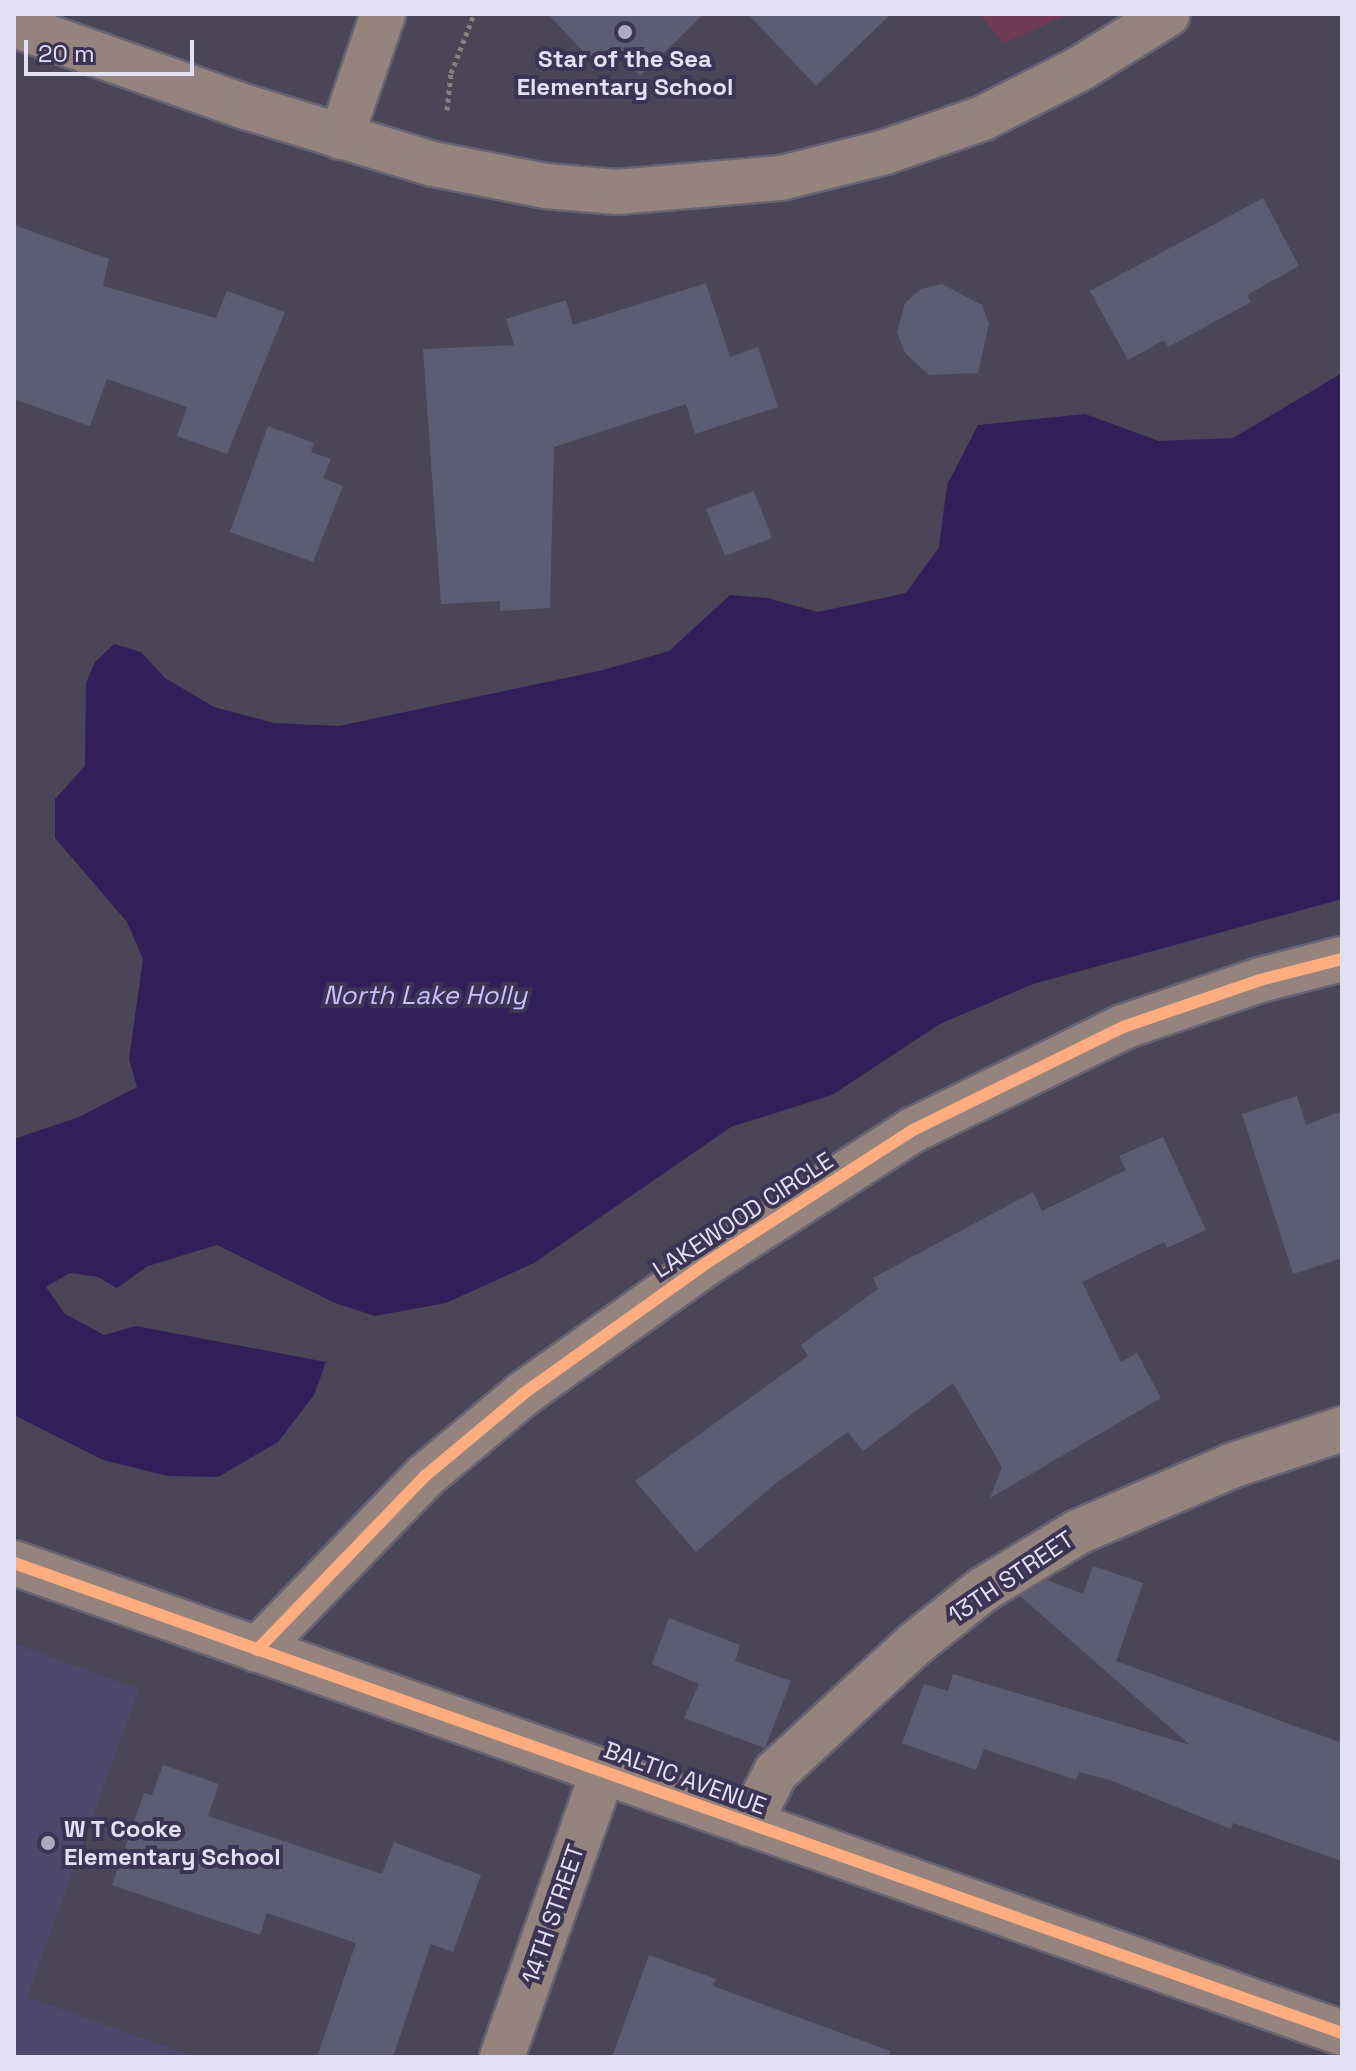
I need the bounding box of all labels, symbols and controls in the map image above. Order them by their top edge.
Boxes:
marker: Star of the Sea Elementary School [616,23,634,41]
scale bar [28,24,198,74]
text: 20 m [38,38,95,69]
place label: Star of the Sea Elementary School [517,45,733,101]
water label: North Lake Holly [323,980,527,1012]
street label: LAKEWOOD CIRCLE [647,1146,839,1284]
street label: 13TH STREET [943,1525,1079,1629]
street label: BALTIC AVENUE [600,1735,770,1821]
place label: W T Cooke Elementary School [64,1815,281,1871]
marker: W T Cooke Elementary School [39,1834,57,1852]
street label: 14TH STREET [516,1841,590,1987]

